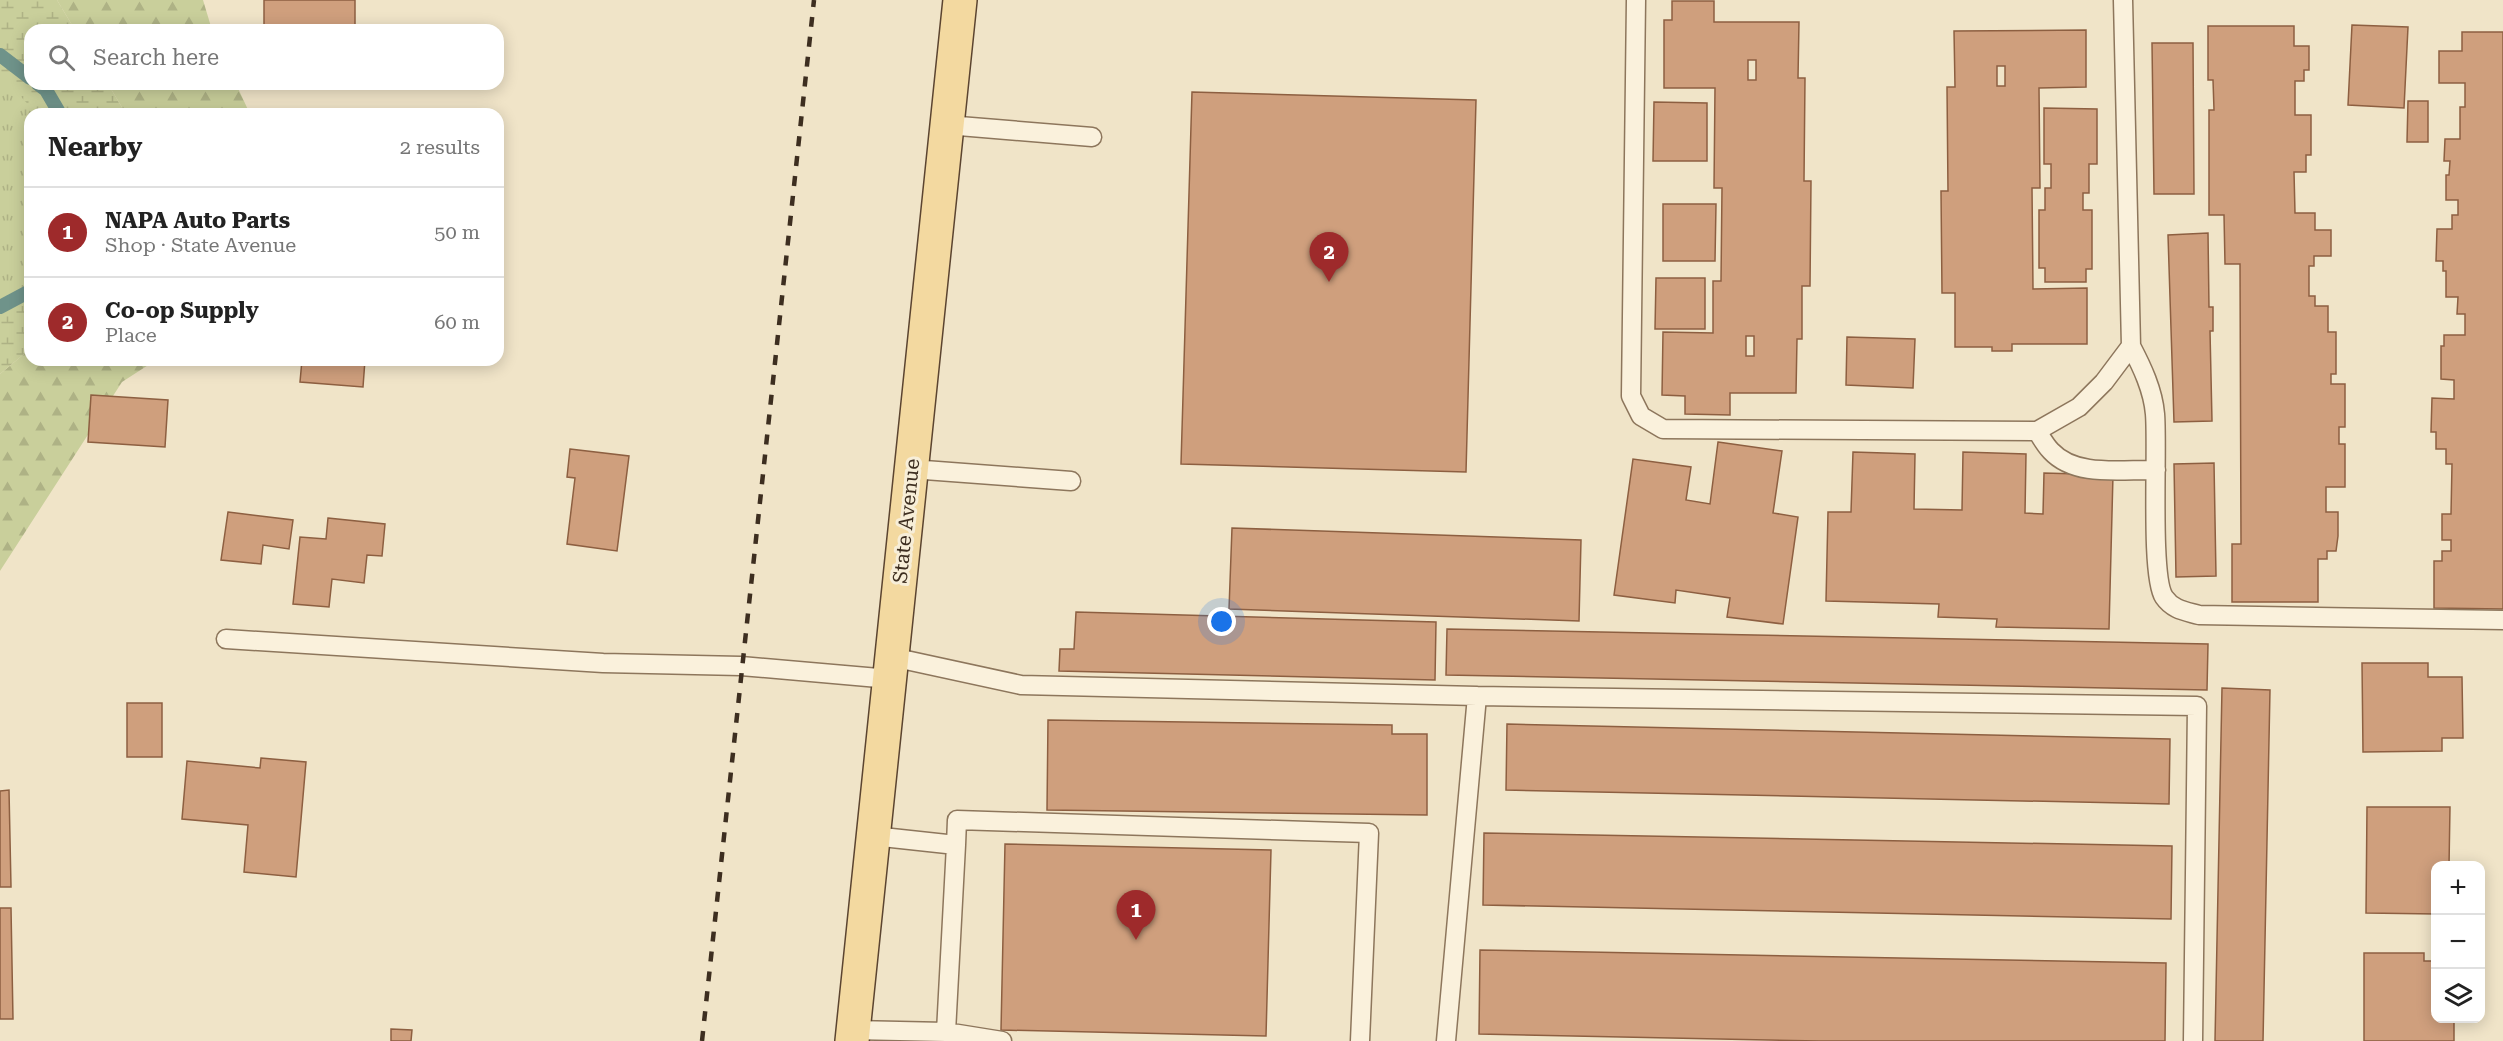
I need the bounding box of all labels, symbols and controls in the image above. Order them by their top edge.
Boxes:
search box [24,24,504,90]
icon: search [45,41,78,74]
text: Search here [93,45,219,70]
text: Nearby [48,132,142,162]
text: 2 results [400,135,480,159]
text: NAPA Auto Parts [105,208,290,233]
text: 1 [62,220,73,244]
text: 50 m [434,220,480,244]
pin: 2 [1310,232,1348,282]
text: Shop · State Avenue [105,233,296,257]
text: Co-op Supply [105,298,259,323]
text: 2 [62,310,73,334]
text: 60 m [434,310,480,334]
text: Place [105,323,157,347]
street label: State Avenue [888,457,924,585]
your location [1207,607,1236,636]
map controls [2431,861,2485,1023]
button: + [2431,861,2485,915]
pin: 1 [1116,890,1156,940]
button: − [2431,915,2485,969]
button: layers [2431,969,2485,1023]

